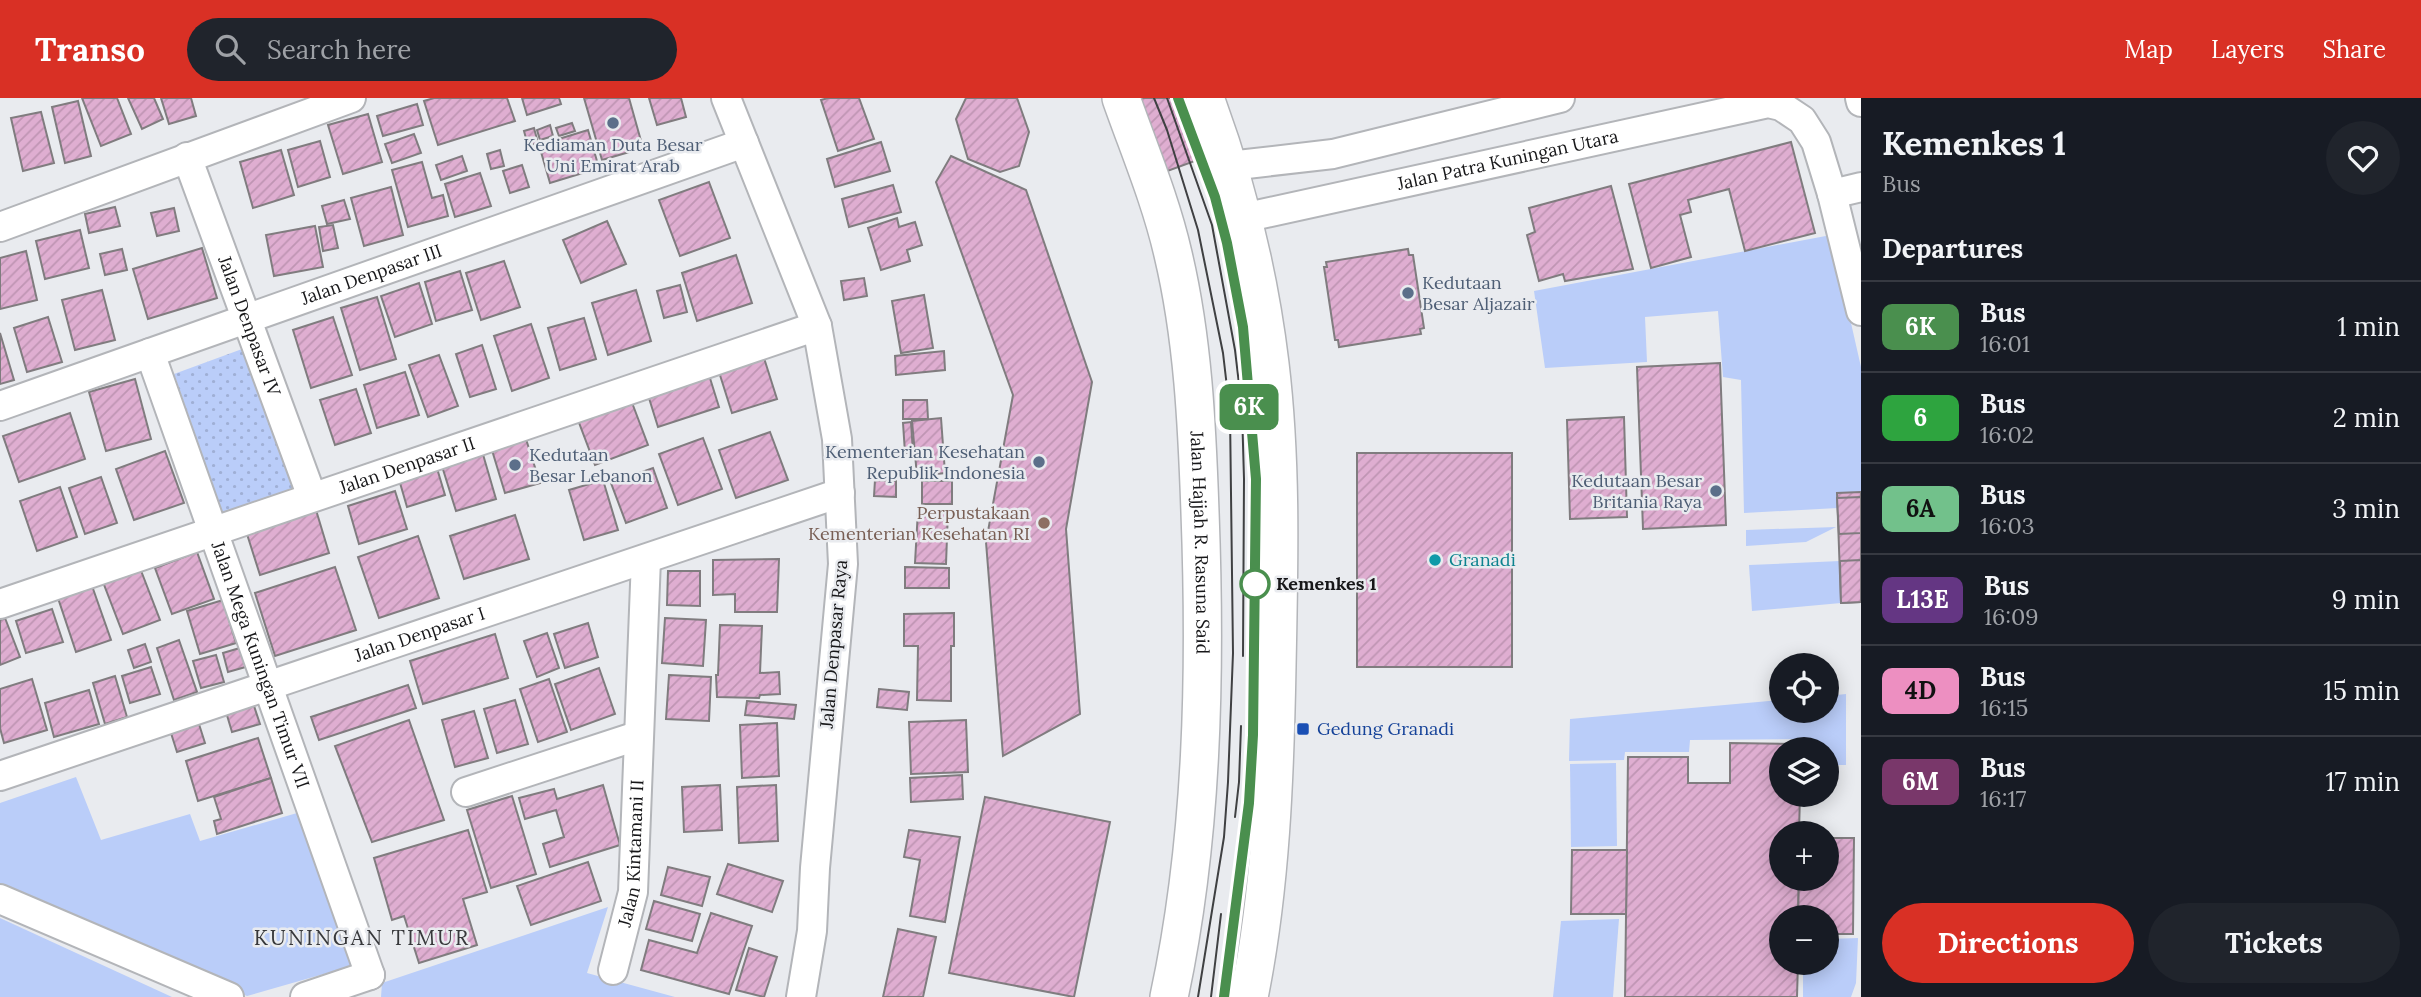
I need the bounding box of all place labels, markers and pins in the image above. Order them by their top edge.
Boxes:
marker: Kediaman Duta Besar Uni Emirat Arab [605,115,621,131]
place label: Kediaman Duta Besar Uni Emirat Arab [523,133,703,177]
place label: Kedutaan Besar Aljazair [1422,271,1535,315]
marker: Kedutaan Besar Aljazair [1400,285,1416,301]
place label: Kementerian Kesehatan Republik Indonesia [825,440,1025,484]
place label: Kedutaan Besar Lebanon [529,443,652,487]
marker: Kementerian Kesehatan Republik Indonesia [1031,454,1047,470]
marker: Kedutaan Besar Lebanon [507,457,523,473]
place label: Kedutaan Besar Britania Raya [1571,469,1702,513]
marker: Kedutaan Besar Britania Raya [1708,483,1724,499]
place label: Perpustakaan Kementerian Kesehatan RI [808,501,1030,545]
marker: Perpustakaan Kementerian Kesehatan RI [1036,515,1052,531]
place label: Granadi [1449,548,1516,571]
marker: Granadi [1427,552,1443,568]
marker: Kemenkes 1 [1240,569,1270,599]
place label: Kemenkes 1 [1276,572,1376,595]
place label: Gedung Granadi [1317,717,1454,740]
marker: Gedung Granadi [1295,721,1311,737]

